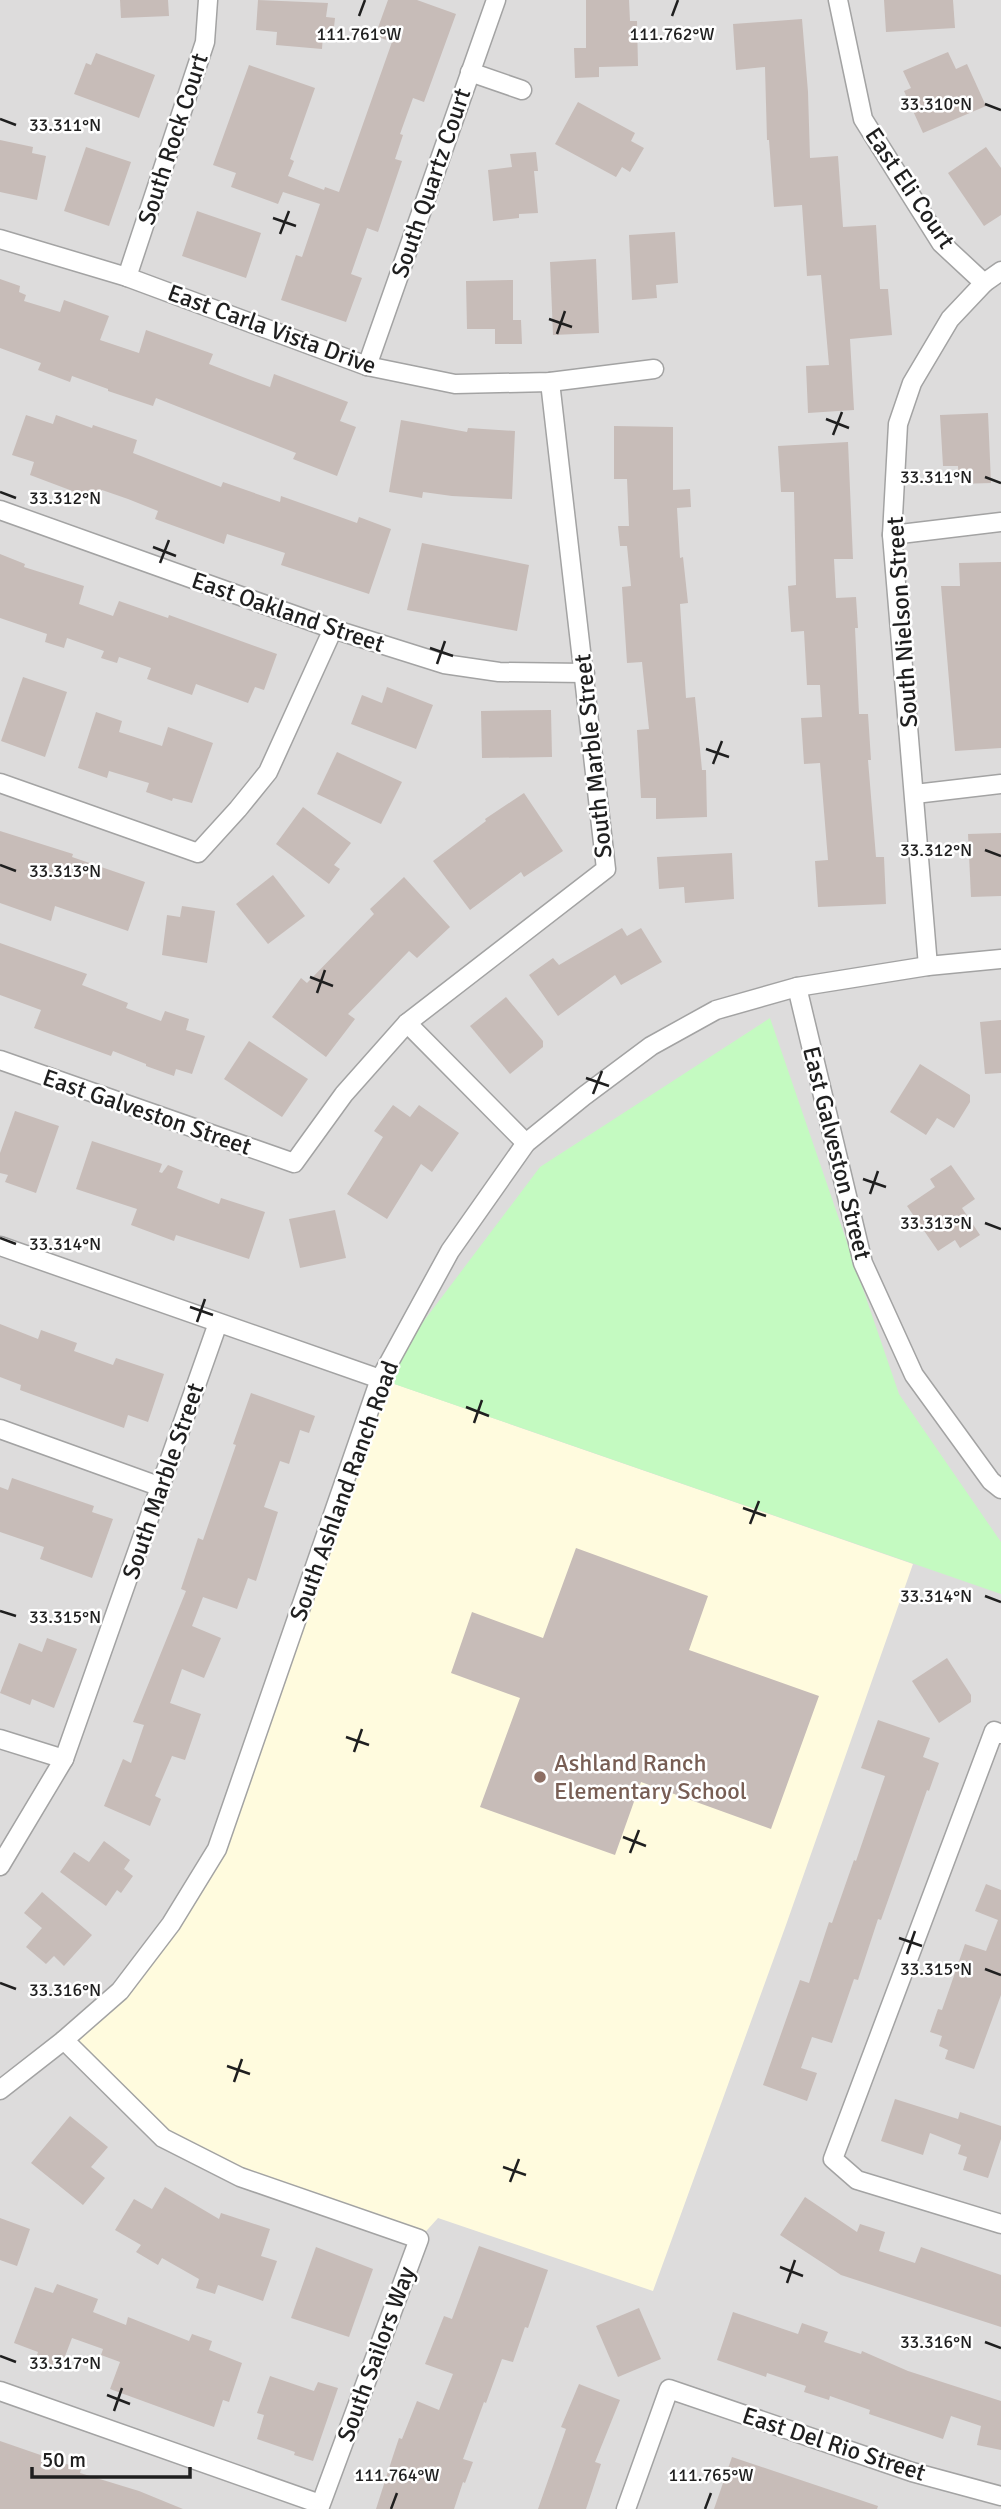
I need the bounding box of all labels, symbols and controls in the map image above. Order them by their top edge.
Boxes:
text: 111.761°W [316,23,402,45]
text: 111.762°W [629,23,715,45]
street label: South Rock Court [131,49,215,229]
street label: South Quartz Court [385,84,477,282]
text: 33.310°N [900,93,972,115]
text: 33.311°N [29,114,101,136]
street label: East Eli Court [858,122,962,254]
street label: East Carla Vista Drive [164,277,380,381]
text: 33.311°N [900,466,972,488]
text: 33.312°N [29,487,101,509]
street label: South Nielson Street [880,515,924,729]
street label: East Oakland Street [188,565,388,659]
street label: South Marble Street [567,652,619,860]
text: 33.312°N [900,839,972,861]
text: 33.313°N [29,860,101,882]
street label: East Galveston Street [796,1043,878,1263]
street label: East Galveston Street [39,1062,255,1162]
text: 33.313°N [900,1212,972,1234]
text: 33.314°N [29,1233,101,1255]
street label: South Ashland Ranch Road [283,1357,405,1625]
street label: South Marble Street [115,1379,211,1583]
text: 33.314°N [900,1585,972,1607]
text: 33.315°N [29,1606,101,1628]
place label: Ashland Ranch Elementary School [554,1748,747,1806]
marker: Ashland Ranch Elementary School [532,1769,548,1785]
text: 33.315°N [900,1958,972,1980]
text: 33.316°N [29,1979,101,2001]
street label: South Sailors Way [330,2262,422,2446]
text: 33.316°N [900,2331,972,2353]
text: 33.317°N [29,2352,101,2374]
street label: East Del Rio Street [739,2400,929,2488]
scale bar [32,2436,189,2480]
text: 50 m [42,2447,86,2473]
text: 111.764°W [354,2464,440,2486]
text: 111.765°W [668,2464,754,2486]

